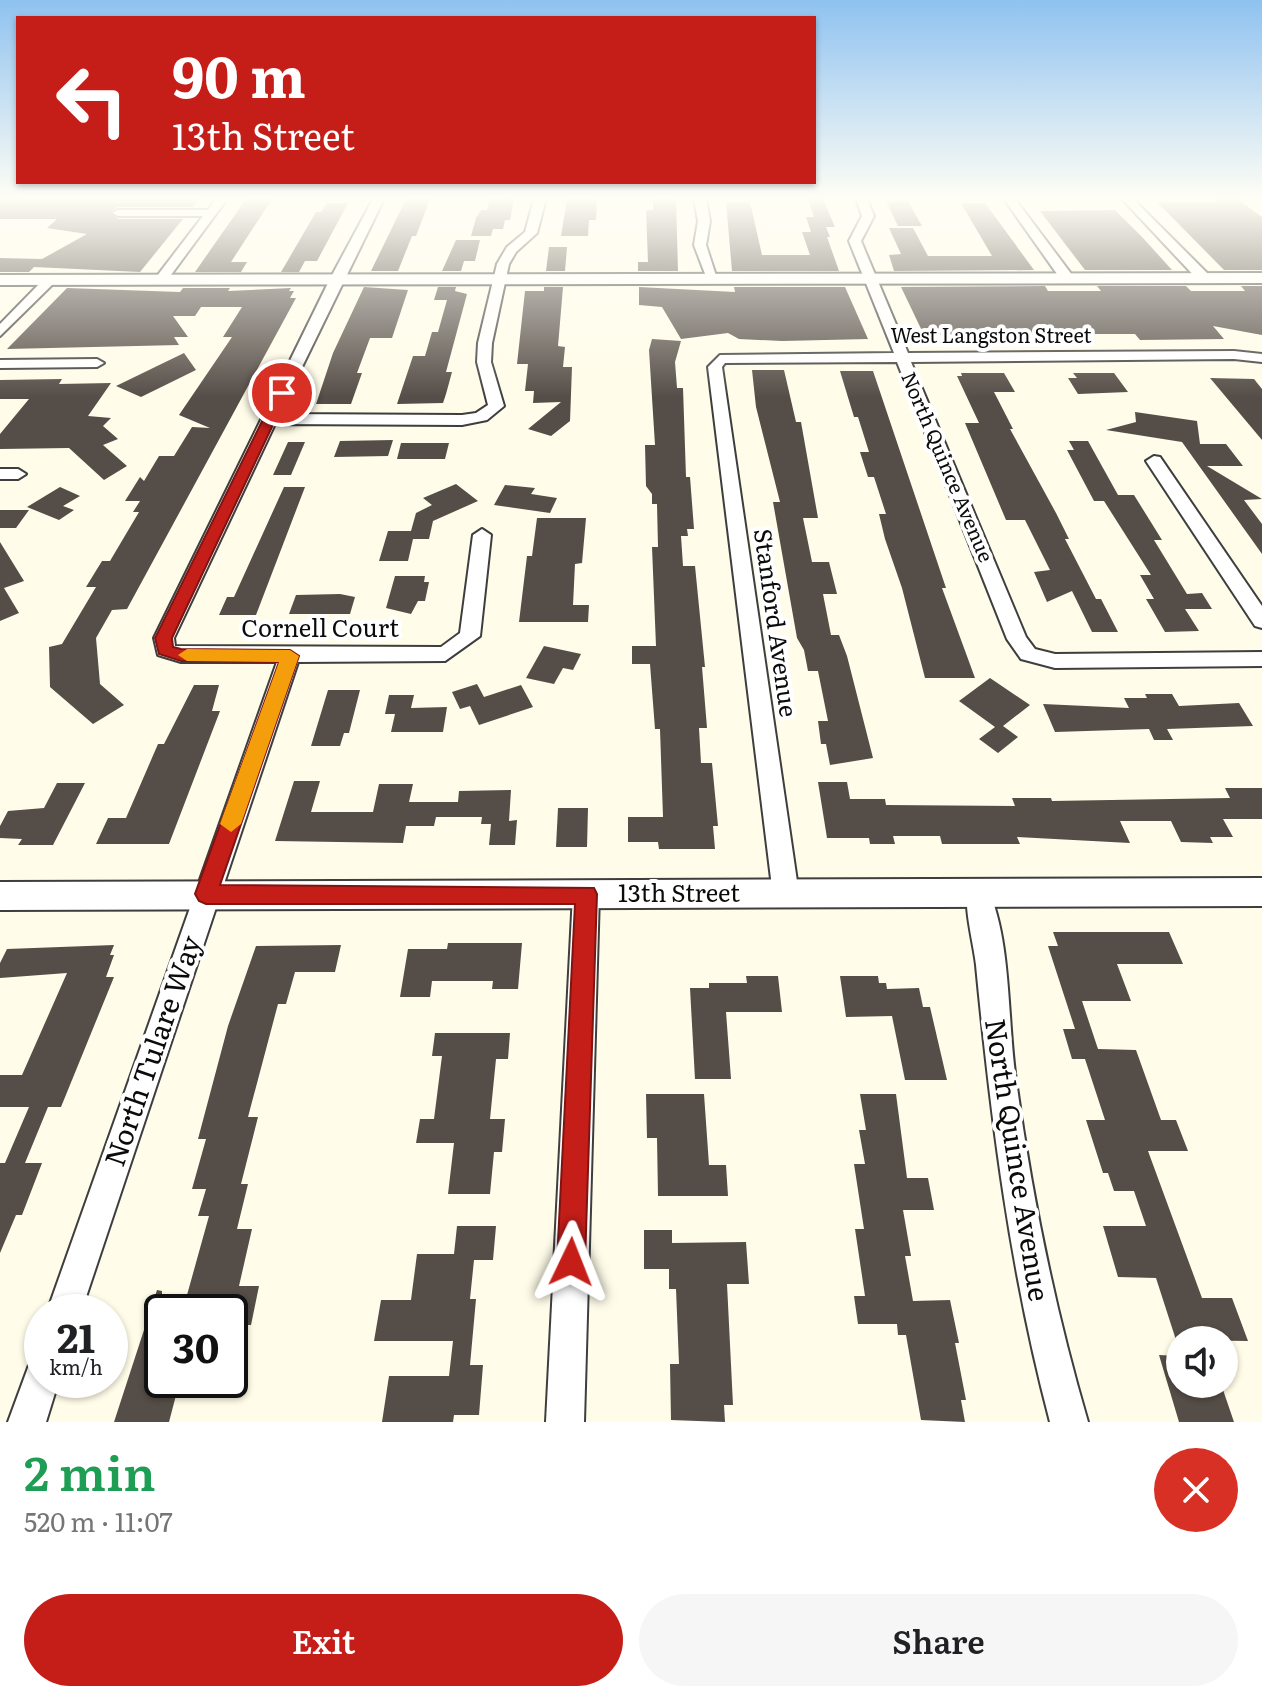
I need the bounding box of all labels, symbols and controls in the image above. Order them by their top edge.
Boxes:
text: 90 m [172,32,306,115]
icon: left [40,48,144,152]
text: 13th Street [172,108,355,161]
street label: West Langston Street [890,319,1092,349]
pin [248,359,316,427]
street label: North Quince Avenue [895,366,1003,566]
icon: arrive [260,371,304,415]
street label: Stanford Avenue [747,526,808,719]
street label: Cornell Court [241,609,399,644]
street label: 13th Street [618,874,740,909]
street label: North Tulare Way [92,928,211,1171]
street label: North Quince Avenue [976,1015,1062,1304]
position arrow [529,1220,613,1304]
speed limit sign: 30 [144,1294,248,1398]
text: 21 [57,1306,95,1365]
map controls [1166,1326,1238,1398]
button: sound [1166,1326,1238,1398]
text: km/h [49,1351,103,1381]
text: 2 min [24,1435,156,1506]
button: close [1154,1448,1238,1532]
text: 520 m · 11:07 [24,1501,173,1540]
button: Exit [24,1594,623,1686]
button: Share [639,1594,1238,1686]

